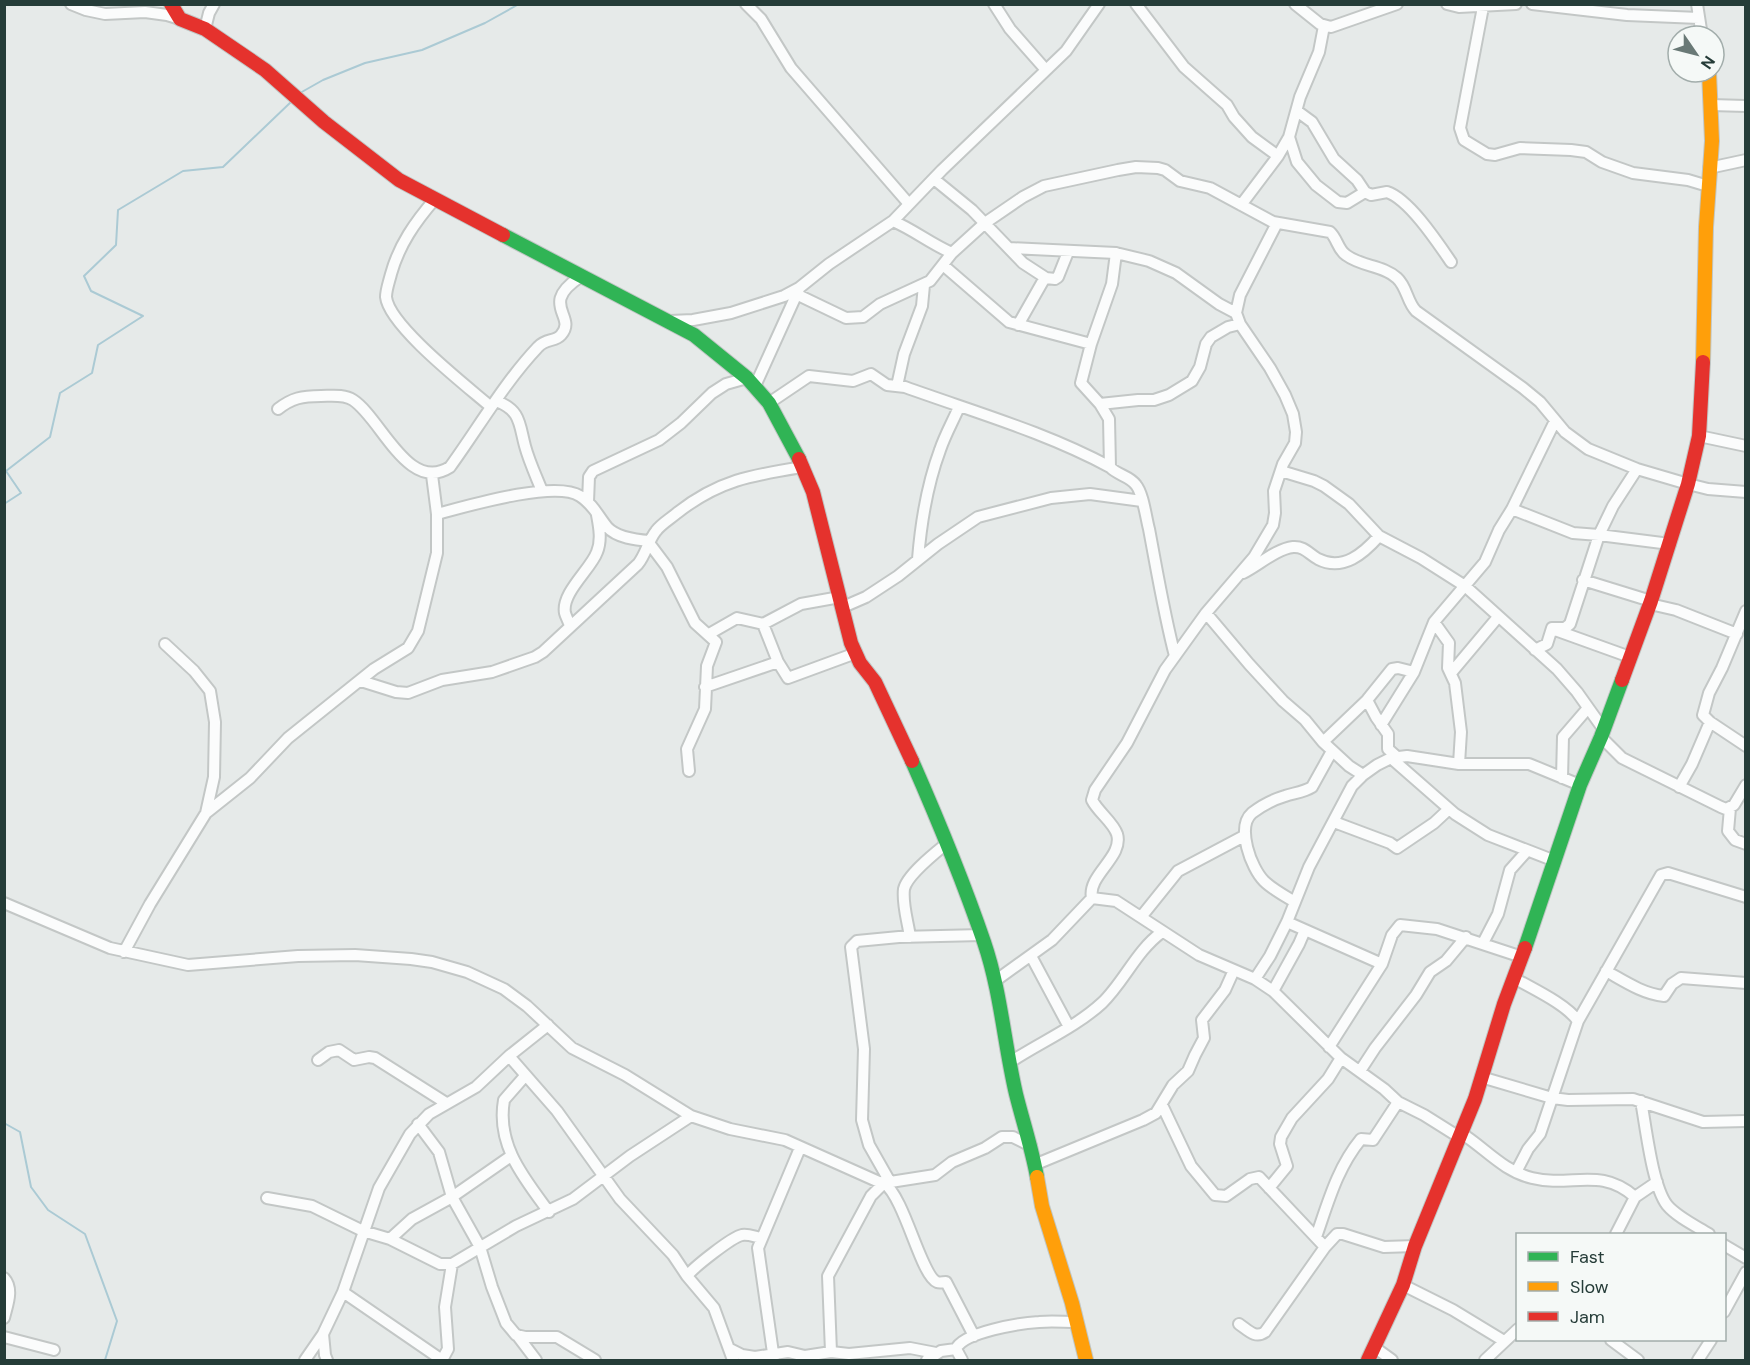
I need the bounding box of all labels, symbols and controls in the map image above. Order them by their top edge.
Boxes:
north arrow [1666,24,1726,84]
text: N [1696,52,1720,73]
legend [1516,1233,1726,1341]
text: Fast [1570,1245,1605,1269]
text: Slow [1570,1275,1609,1299]
text: Jam [1570,1305,1605,1329]

